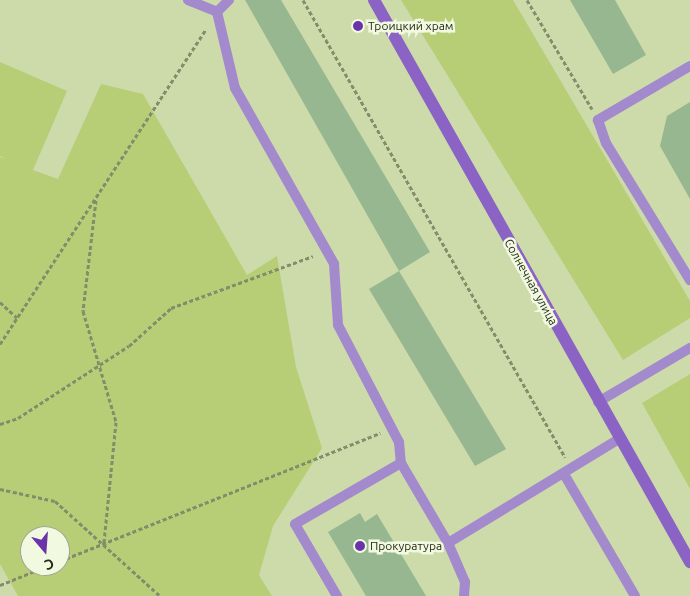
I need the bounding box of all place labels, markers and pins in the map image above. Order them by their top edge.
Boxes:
place label: Троицкий храм [368,19,454,33]
marker: Троицкий храм [352,20,364,32]
place label: Прокуратура [370,539,442,553]
marker: Прокуратура [354,540,366,552]

